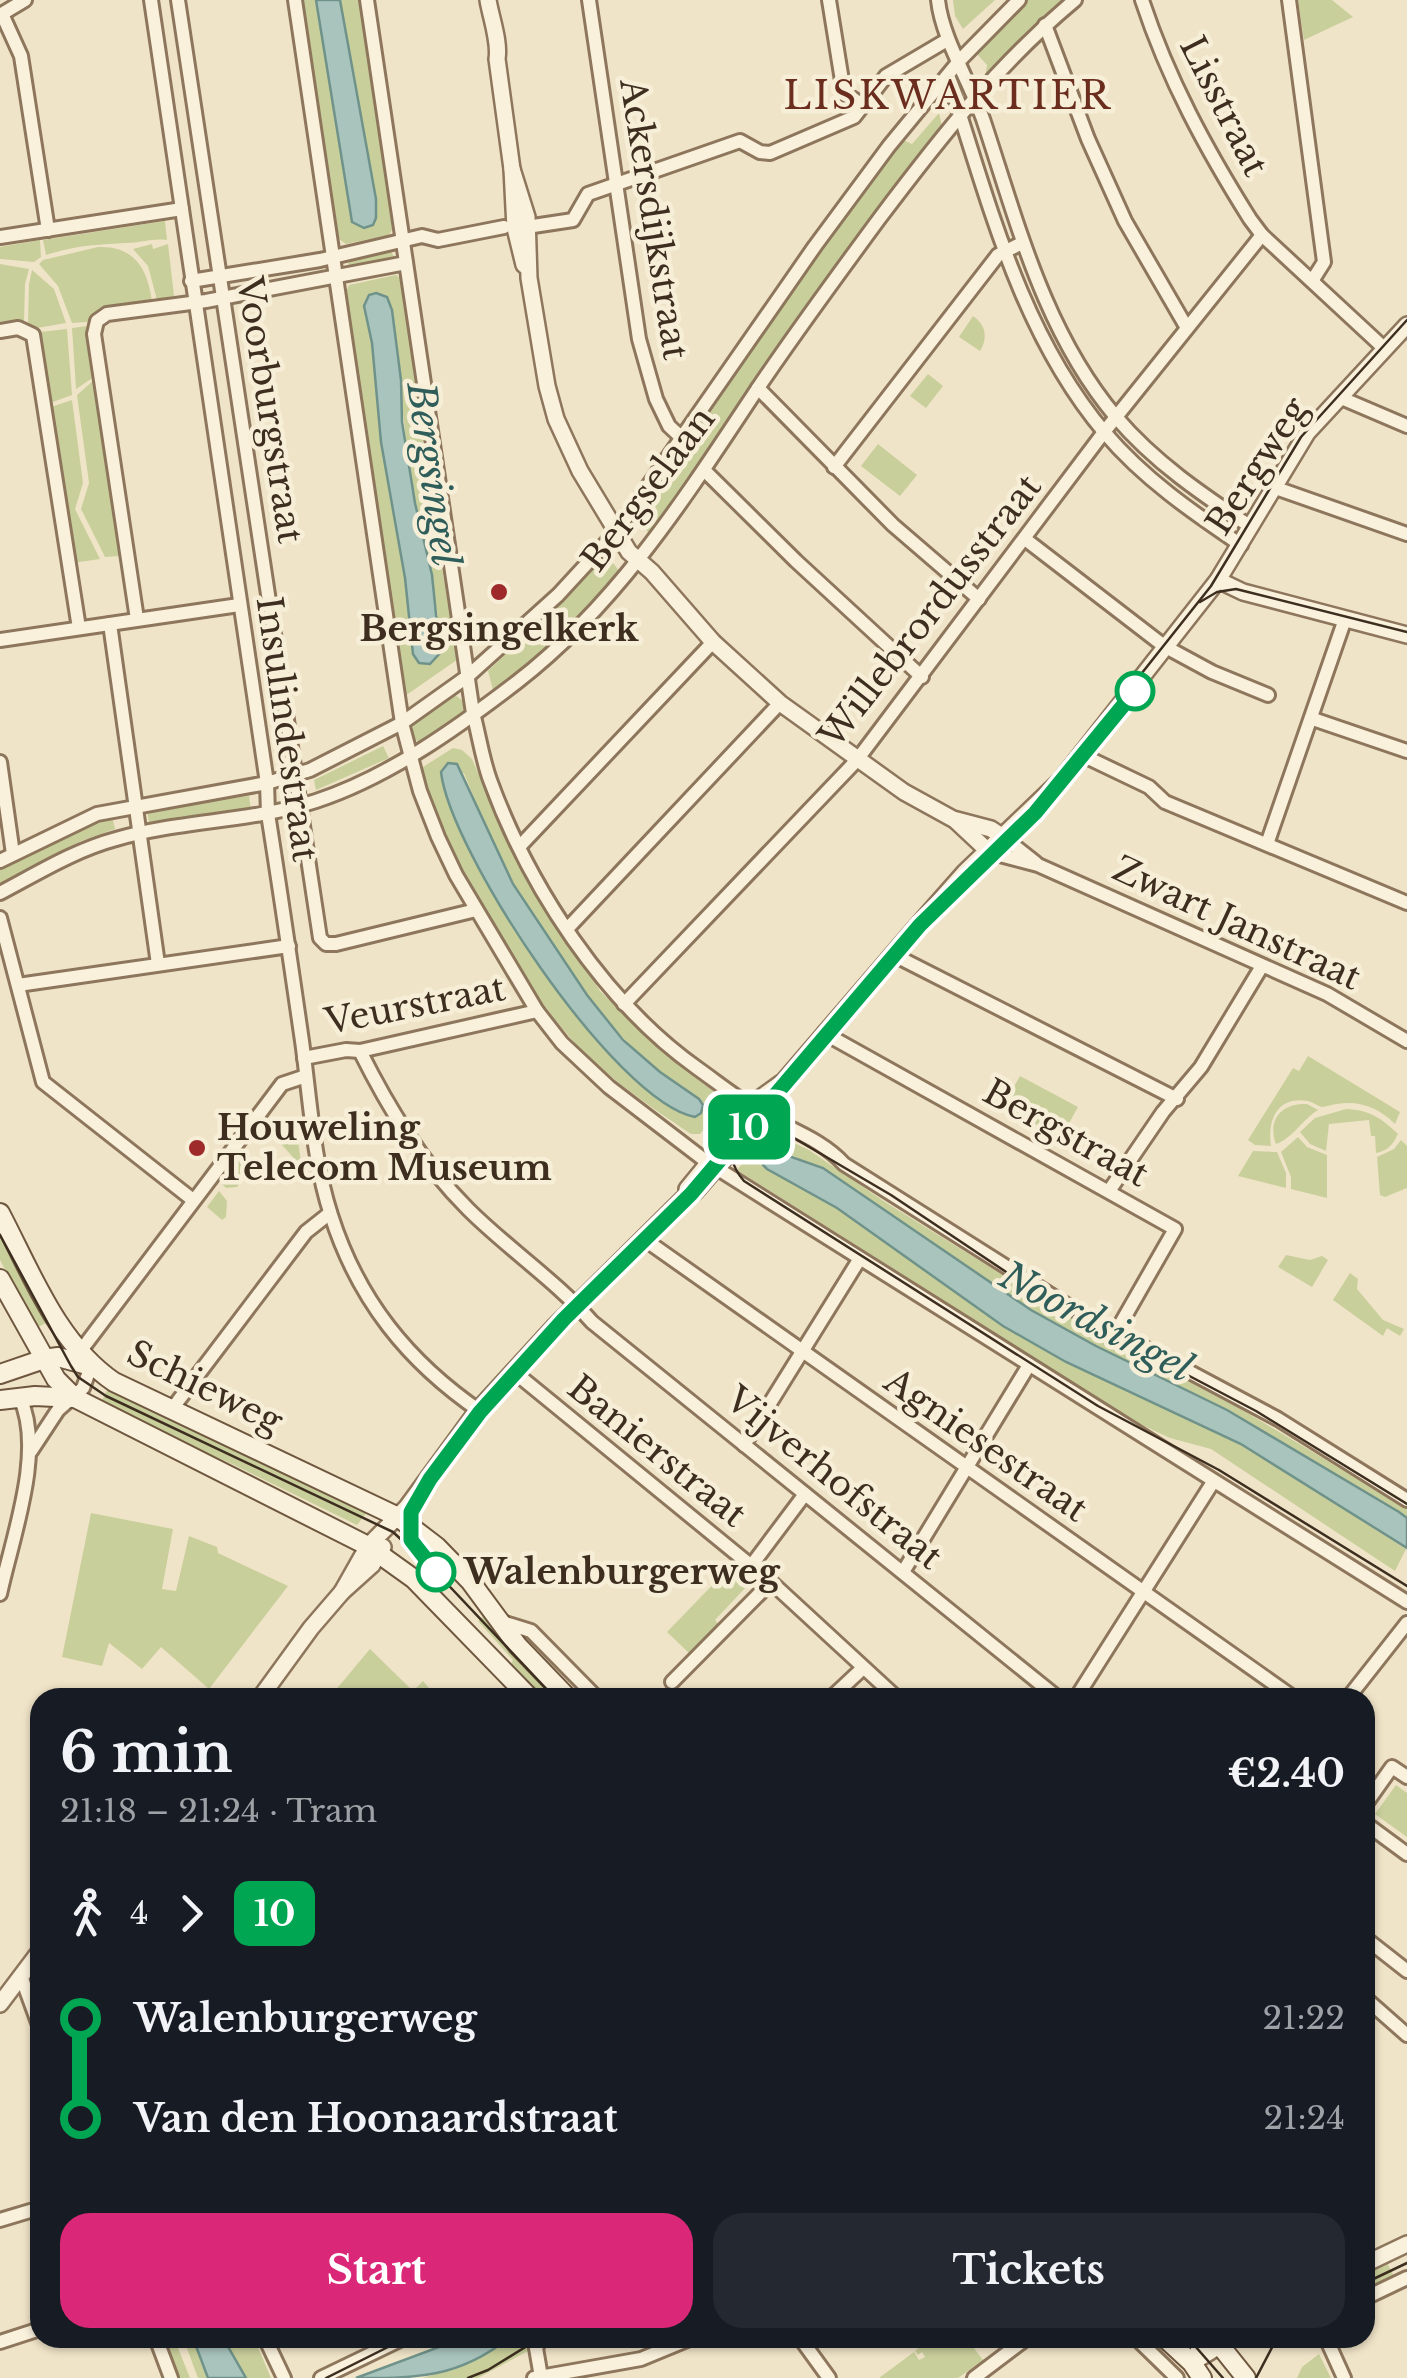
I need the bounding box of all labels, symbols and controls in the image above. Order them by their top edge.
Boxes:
street label: Lisstraat [1171,29,1278,183]
district label: LISKWARTIER [783,72,1113,119]
street label: Ackersdijkstraat [611,74,698,362]
street label: Voorburgstraat [228,273,313,546]
water label: Bergsingel [397,377,470,569]
street label: Bergweg [1196,388,1317,542]
street label: Bergselaan [572,398,723,579]
street label: Willebrordusstraat [809,466,1050,757]
marker: Bergsingelkerk [488,581,510,603]
street label: Insulindestraat [248,594,327,864]
place label: Bergsingelkerk [359,607,639,650]
unlabelled marker [1116,672,1154,710]
street label: Zwart Janstraat [1106,846,1368,999]
street label: Veurstraat [320,966,509,1043]
street label: Bergstraat [976,1070,1156,1196]
line badge: 10 [704,1094,794,1160]
place label: Houweling Telecom Museum [217,1106,552,1189]
text: 10 [728,1106,770,1149]
marker: Houweling Telecom Museum [186,1137,208,1159]
water label: Noordsingel [991,1251,1201,1392]
street label: Schieweg [121,1331,291,1443]
street label: Agniesestraat [876,1358,1096,1530]
street label: Banierstraat [560,1366,755,1536]
street label: Vijverhofstraat [717,1376,951,1578]
place label: Walenburgerweg [463,1550,781,1593]
marker: Walenburgerweg [417,1553,455,1591]
text: 6 min [60,1719,232,1787]
text: €2.40 [1228,1750,1345,1797]
text: 21:18 – 21:24 · Tram [60,1791,377,1831]
icon: walk [60,1886,115,1941]
icon: forward [164,1886,219,1941]
text: 10 [254,1892,295,1935]
text: 4 [130,1893,149,1933]
text: Walenburgerweg [134,1995,477,2042]
text: 21:22 [1262,1998,1345,2038]
text: Van den Hoonaardstraat [134,2095,618,2142]
text: 21:24 [1263,2098,1345,2138]
button: Start [60,2213,693,2328]
button: Tickets [713,2213,1345,2328]

